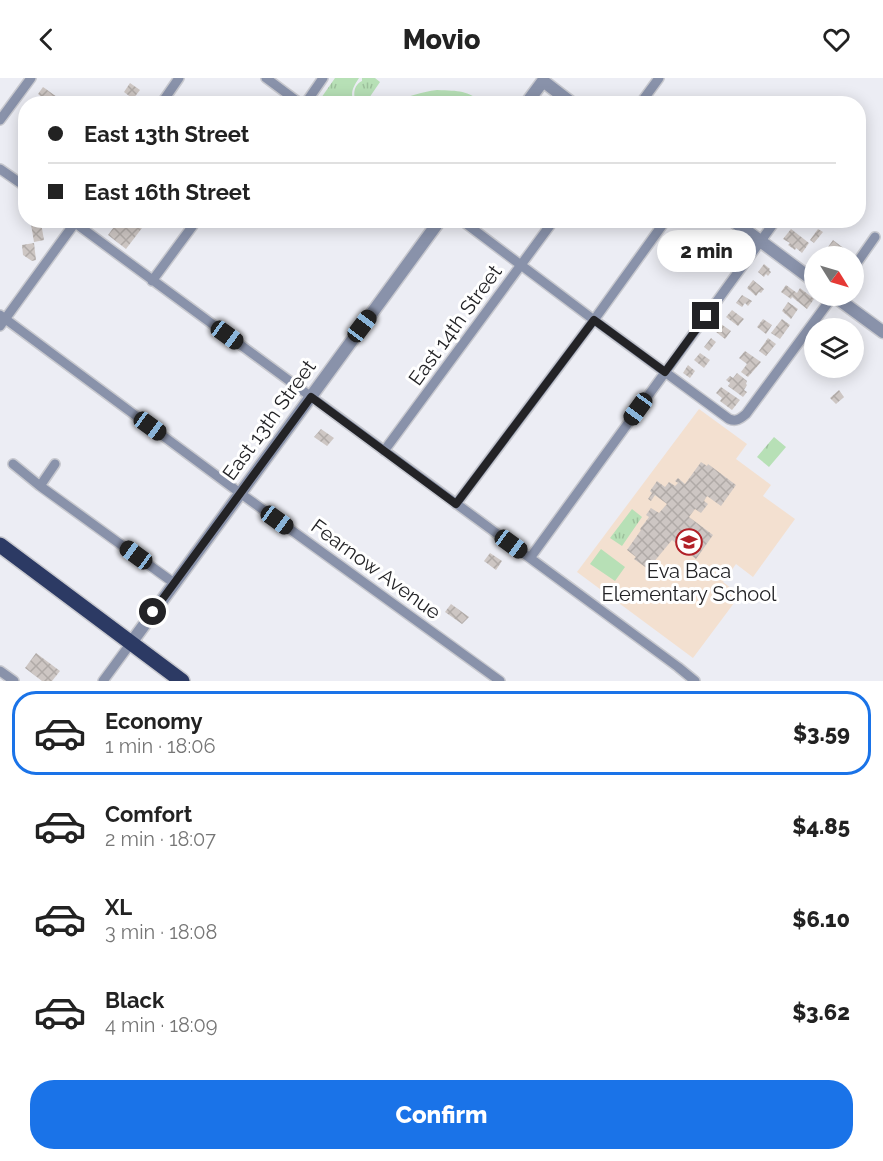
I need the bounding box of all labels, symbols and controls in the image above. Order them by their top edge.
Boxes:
icon: back [30,23,63,56]
icon: heart [820,23,853,56]
text: Movio [403,24,480,55]
text: East 13th Street [84,121,249,147]
text: East 16th Street [84,179,250,205]
callout: 2 min [656,229,756,271]
text: 2 min [680,239,733,263]
north arrow [804,246,864,306]
map controls [804,246,864,378]
street label: East 14th Street [403,260,507,390]
route end [692,302,719,329]
car [344,306,380,346]
car [207,317,247,353]
button: layers [804,318,864,378]
street label: East 13th Street [217,355,321,485]
car [620,389,656,429]
car [130,408,170,444]
car [257,502,297,538]
street label: Fearnow Avenue [307,514,446,624]
car [491,526,531,562]
school or university icon: Eva Baca Elementary School [674,527,704,557]
car [116,537,156,573]
place label: Eva Baca Elementary School [601,559,777,606]
route start [139,598,166,625]
icon: car [33,706,87,760]
text: Economy [105,708,203,734]
text: $3.59 [793,720,850,746]
text: 1 min · 18:06 [105,734,216,758]
icon: car [33,799,87,853]
text: Comfort [105,801,192,827]
text: $4.85 [792,813,850,839]
text: 2 min · 18:07 [105,827,216,851]
icon: car [33,892,87,946]
text: XL [105,894,132,920]
text: $6.10 [792,906,850,932]
text: 3 min · 18:08 [105,920,217,944]
icon: car [33,985,87,1039]
text: Black [105,987,164,1013]
text: $3.62 [792,999,850,1025]
text: 4 min · 18:09 [105,1013,218,1037]
button: Confirm [30,1080,853,1149]

